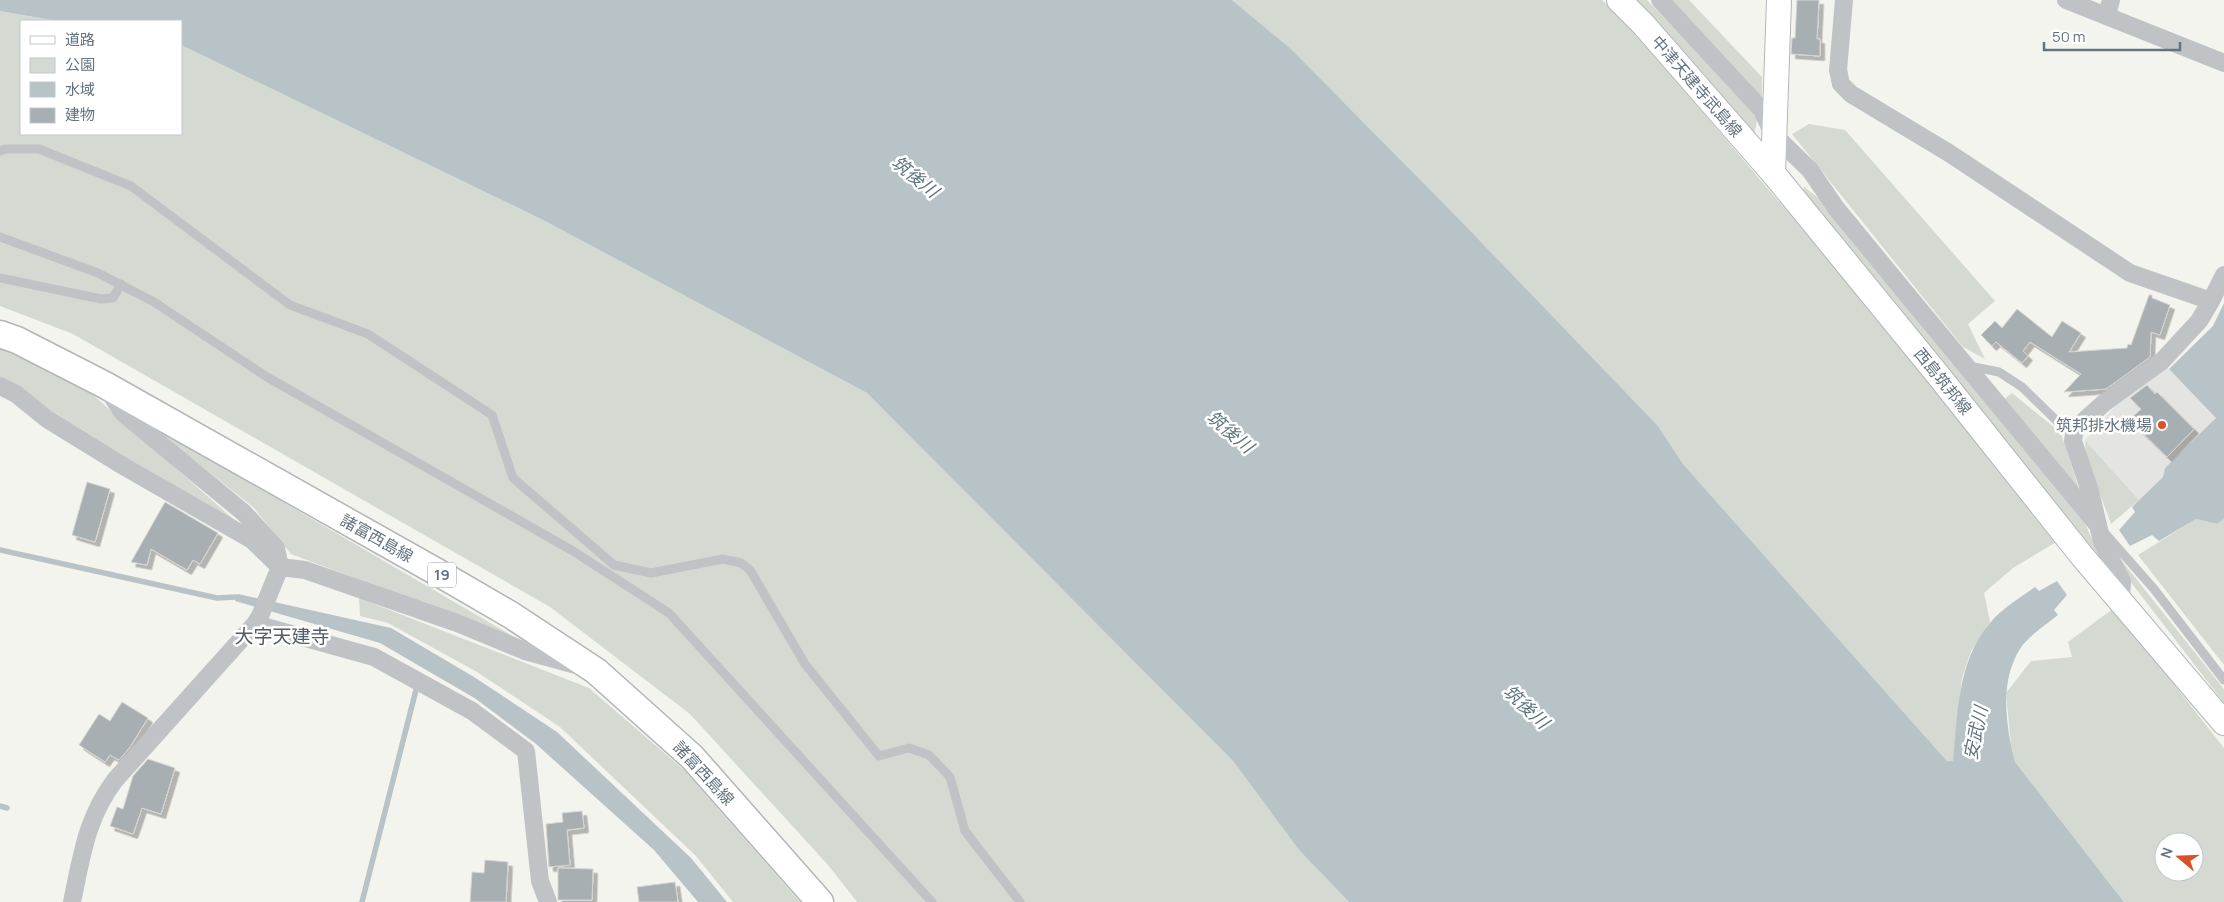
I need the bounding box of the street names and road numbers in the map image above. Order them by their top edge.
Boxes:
street label: 中津天建寺武島線 [1647,30,1747,142]
street label: 西島筑邦線 [1909,343,1977,419]
street label: 諸富西島線 [337,509,417,567]
road number: 19 [428,562,456,588]
street label: 諸富西島線 [669,736,739,810]

